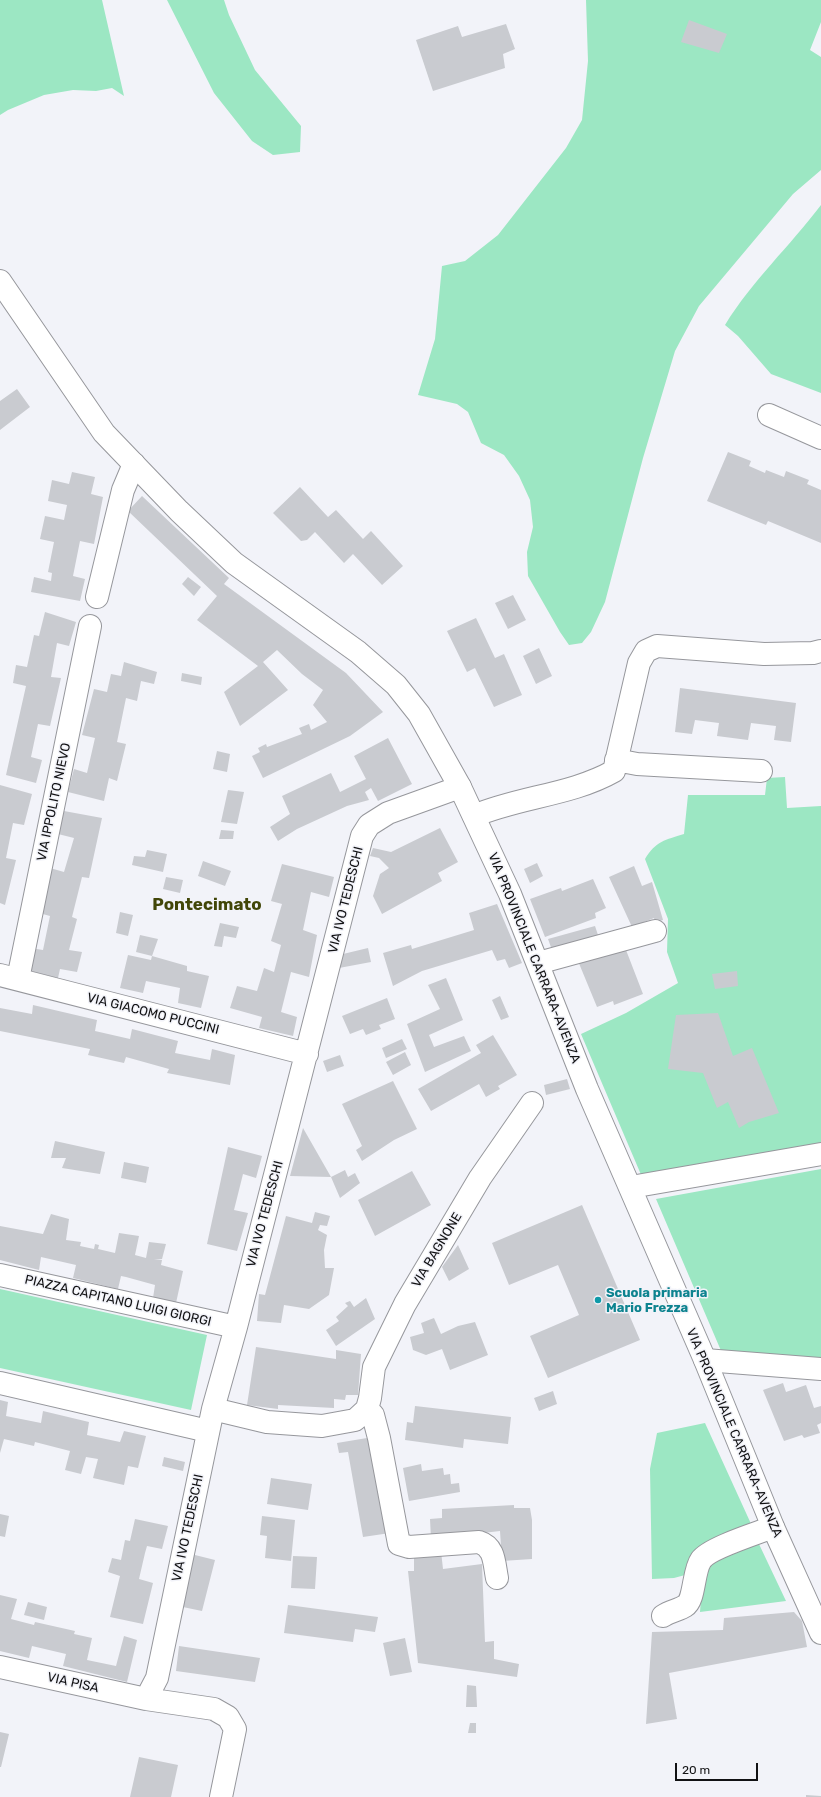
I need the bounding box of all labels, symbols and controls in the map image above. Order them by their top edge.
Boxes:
street label: VIA IPPOLITO NIEVO [34,741,74,863]
street label: VIA IVO TEDESCHI [325,845,367,955]
street label: VIA PROVINCIALE CARRARA-AVENZA [484,850,584,1066]
district label: Pontecimato [152,895,262,915]
street label: VIA GIACOMO PUCCINI [85,990,221,1038]
street label: VIA IVO TEDESCHI [243,1159,287,1269]
street label: VIA BAGNONE [409,1210,465,1290]
street label: PIAZZA CAPITANO LUIGI GIORGI [23,1272,213,1330]
place label: Scuola primaria Mario Frezza [606,1285,707,1316]
marker: Scuola primaria Mario Frezza [593,1295,603,1305]
street label: VIA PROVINCIALE CARRARA-AVENZA [683,1326,785,1540]
street label: VIA IVO TEDESCHI [169,1473,207,1583]
street label: VIA PISA [46,1669,100,1697]
scale bar [677,1755,760,1781]
text: 20 m [682,1763,710,1777]

